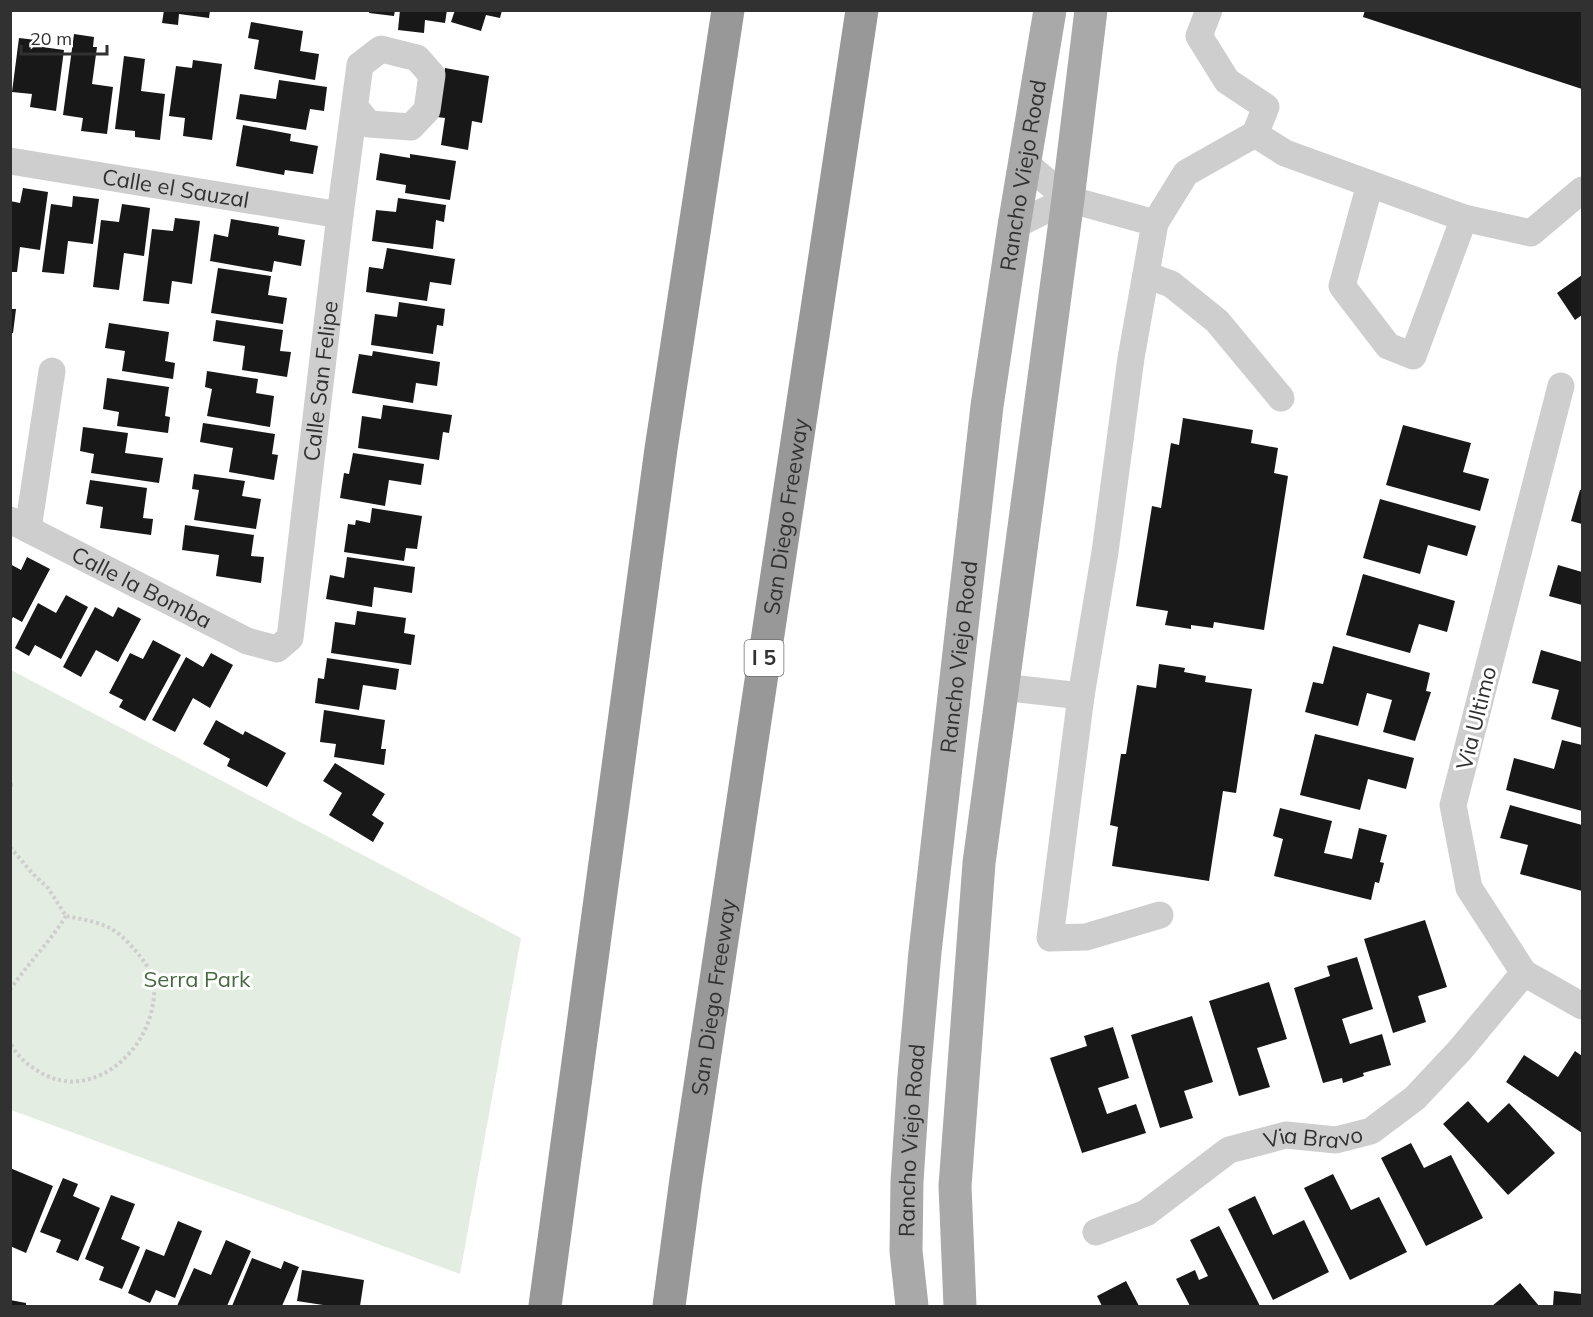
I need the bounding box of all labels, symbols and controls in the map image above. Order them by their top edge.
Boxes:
scale bar [21,18,106,56]
text: 20 m [30,27,72,50]
street label: Rancho Viejo Road [993,78,1052,273]
street label: Calle el Sauzal [100,162,251,214]
street label: Calle San Felipe [297,299,344,463]
street label: San Diego Freeway [757,416,814,617]
street label: Calle la Bomba [67,540,217,635]
street label: Rancho Viejo Road [934,559,983,755]
road number: I 5 [744,640,783,676]
street label: Via Ultimo [1450,663,1502,773]
street label: San Diego Freeway [685,897,742,1097]
park label: Serra Park [144,965,251,993]
street label: Rancho Viejo Road [892,1043,931,1237]
street label: Via Bravo [1261,1120,1366,1154]

